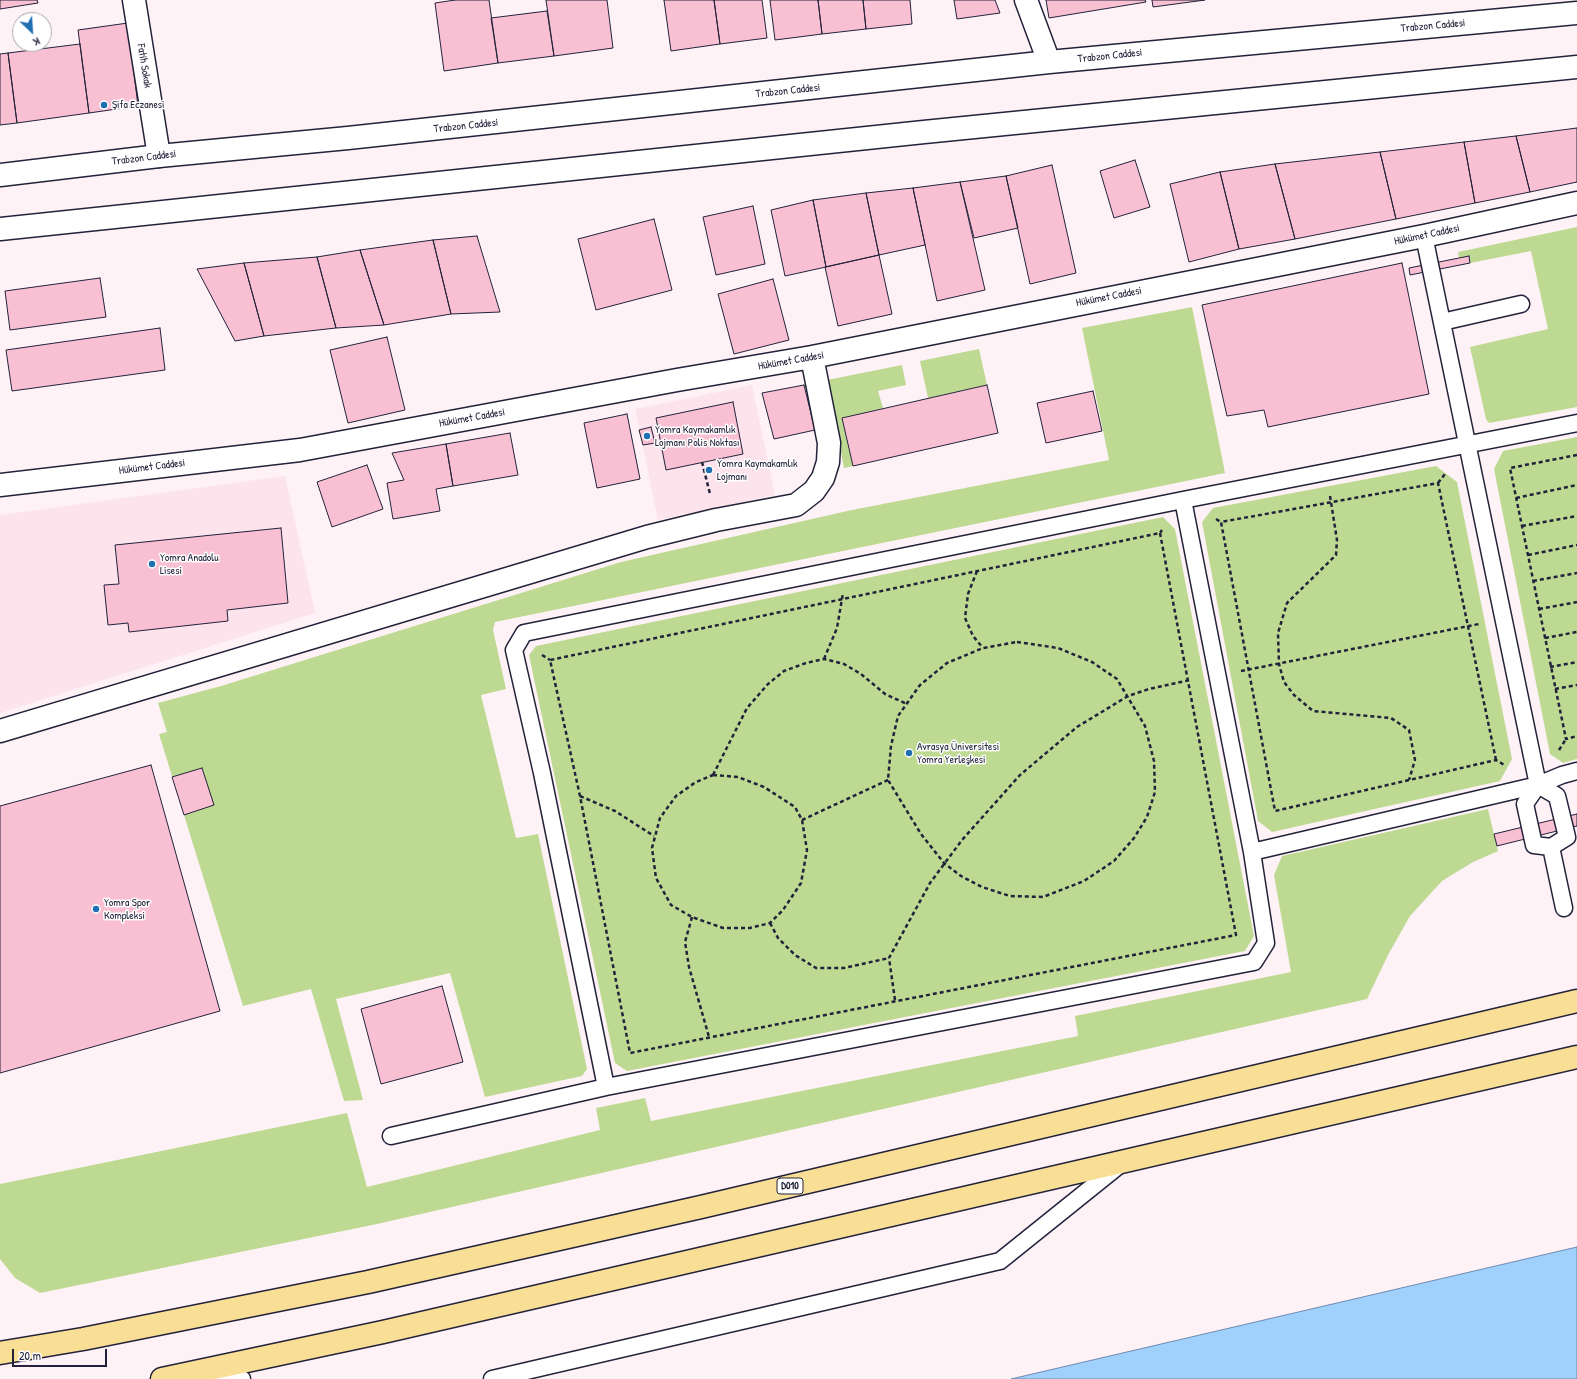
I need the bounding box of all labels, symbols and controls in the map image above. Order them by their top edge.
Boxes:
north arrow [12,12,52,52]
street label: Trabzon Caddesi [1400,17,1466,35]
text: K [31,34,42,50]
street label: Fatih Sokak [134,43,154,89]
street label: Trabzon Caddesi [1077,46,1143,66]
street label: Trabzon Caddesi [755,81,821,101]
place label: Şifa Eczanesi [112,98,165,112]
marker: Şifa Eczanesi [99,100,109,110]
street label: Trabzon Caddesi [433,116,499,136]
street label: Trabzon Caddesi [111,147,177,169]
street label: Hükümet Caddesi [1393,222,1461,248]
street label: Hükümet Caddesi [1075,284,1143,310]
street label: Hükümet Caddesi [757,349,825,373]
street label: Hükümet Caddesi [438,406,506,430]
place label: Yomra Kaymakamlık Lojmanı Polis Noktası [655,423,739,449]
marker: Yomra Kaymakamlık Lojmanı Polis Noktası [642,431,652,441]
street label: Hükümet Caddesi [118,456,186,478]
place label: Yomra Kaymakamlık Lojmanı [717,457,798,483]
marker: Yomra Kaymakamlık Lojmanı [704,465,714,475]
place label: Yomra Anadolu Lisesi [160,551,219,577]
marker: Yomra Anadolu Lisesi [147,559,157,569]
place label: Avrasya Üniversitesi Yomra Yerleşkesi [917,740,999,766]
marker: Avrasya Üniversitesi Yomra Yerleşkesi [904,748,914,758]
place label: Yomra Spor Kompleksi [104,896,150,922]
marker: Yomra Spor Kompleksi [91,904,101,914]
road number: D010 [777,1178,803,1194]
scale bar [14,1341,109,1367]
text: 20 m [19,1347,41,1364]

